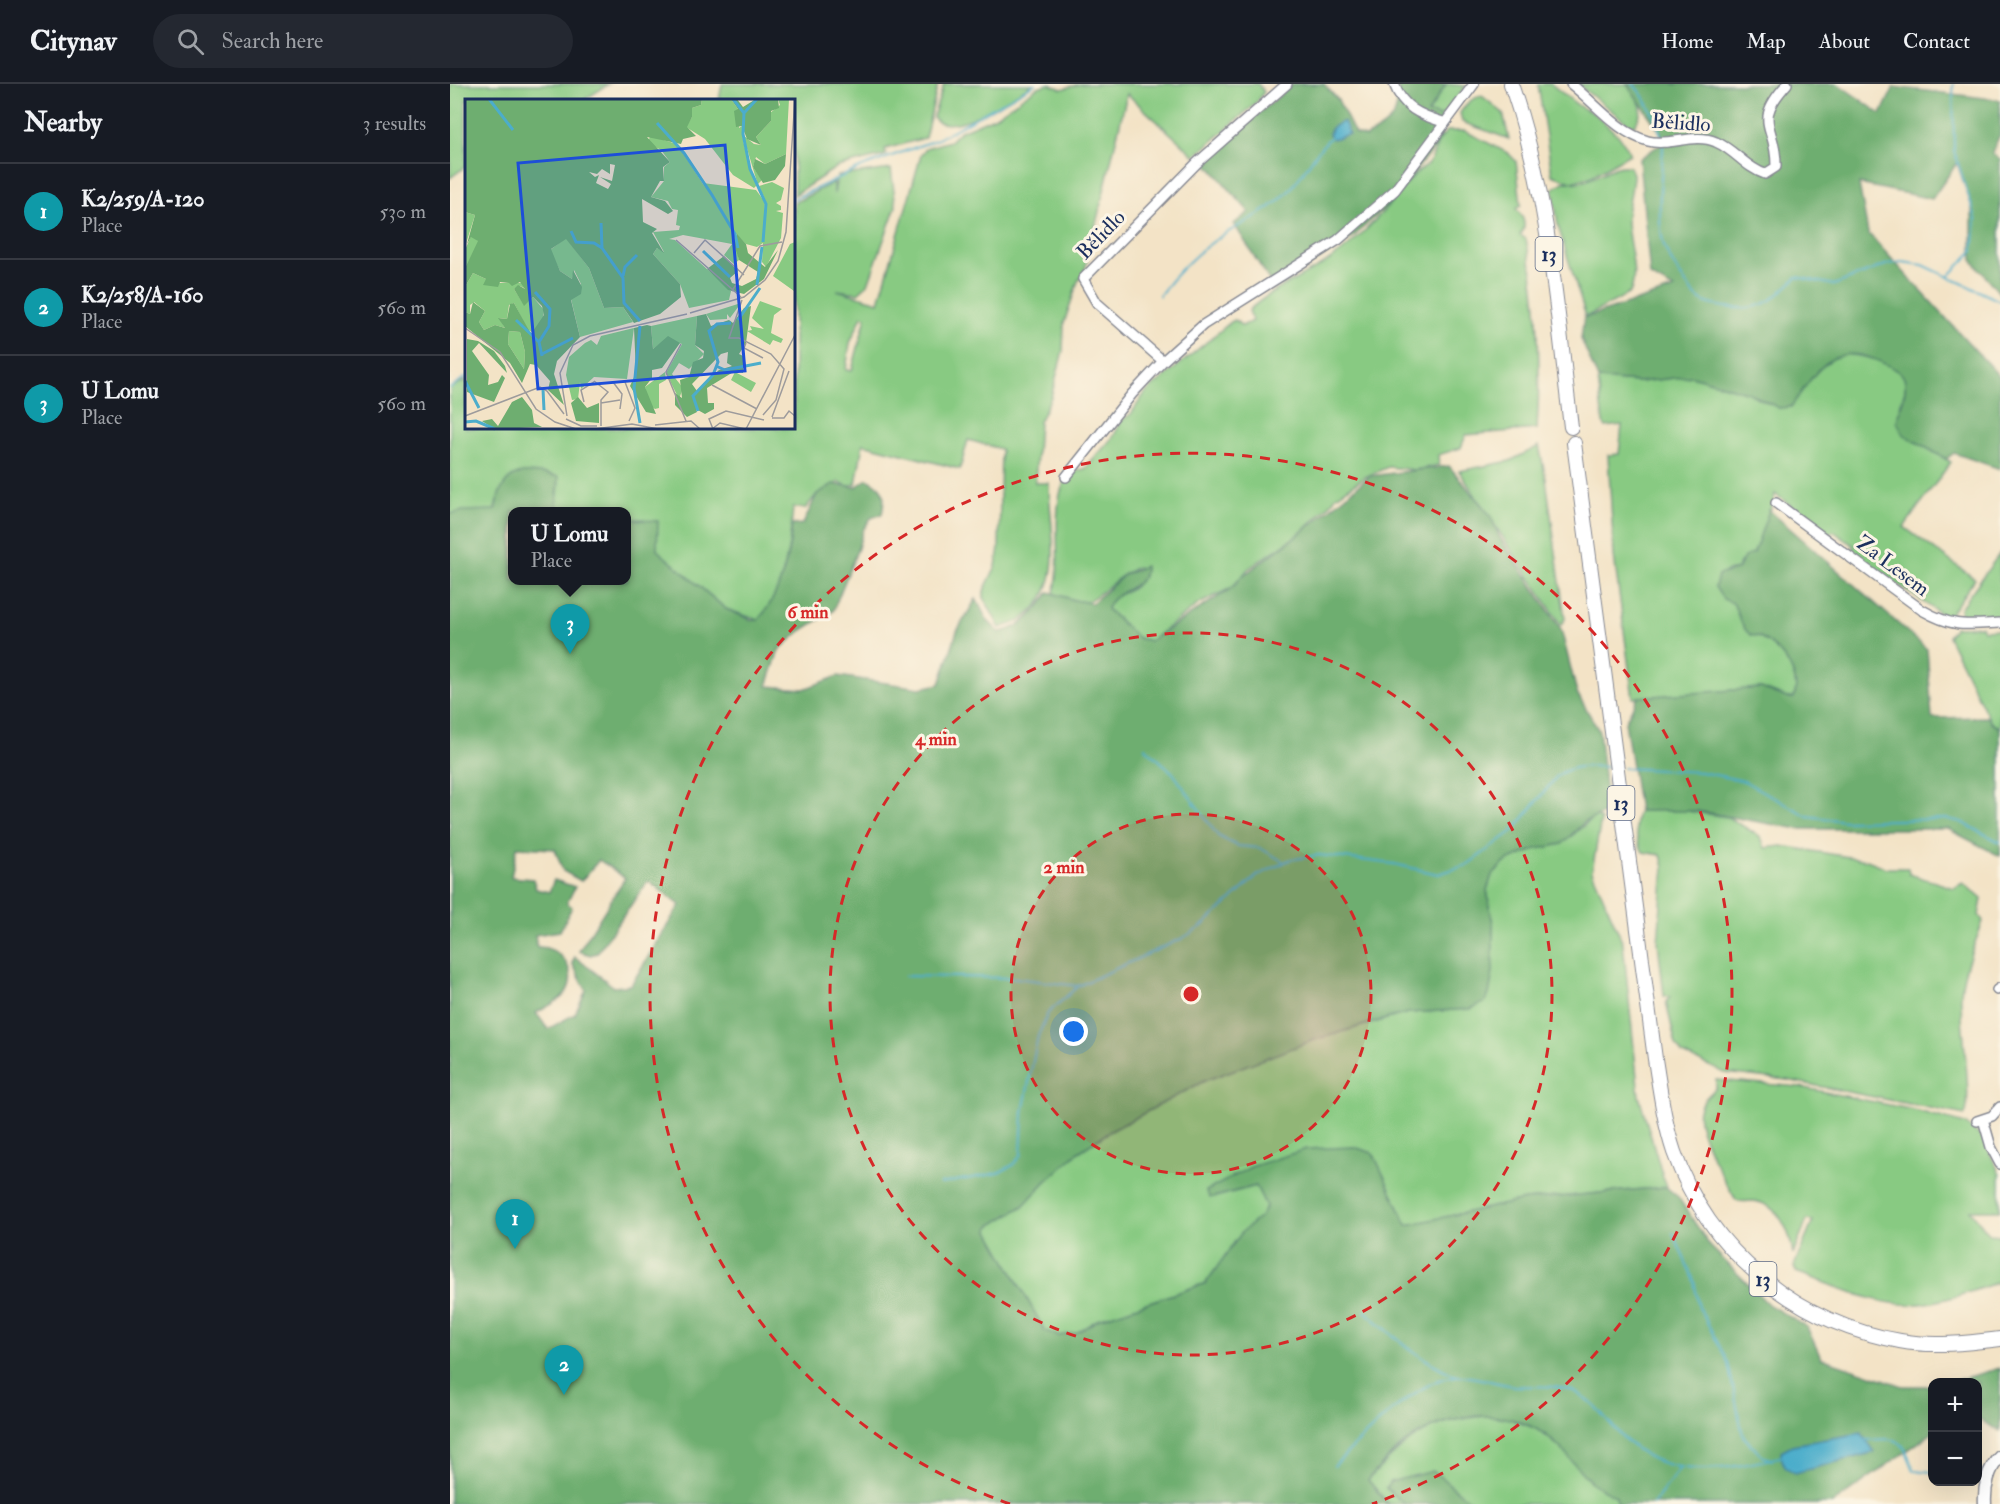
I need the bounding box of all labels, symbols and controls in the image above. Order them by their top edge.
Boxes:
search box [153,14,573,68]
text: Citynav [30,24,117,59]
icon: search [174,25,207,58]
text: Search here [222,27,323,55]
text: Home [1661,28,1713,55]
text: Map [1746,28,1786,55]
text: About [1819,28,1870,55]
text: Contact [1903,28,1970,55]
inset map [465,99,795,429]
text: Nearby [24,107,102,139]
street label: Bělidlo [1651,107,1711,139]
text: 3 results [363,111,426,136]
text: K2/259/A-120 [81,185,205,213]
text: 1 [40,199,47,224]
text: 530 m [380,199,426,224]
street label: Bělidlo [1071,204,1131,266]
text: Place [81,213,122,238]
road number: 13 [1536,237,1562,271]
text: K2/258/A-160 [81,281,203,309]
text: 2 [38,295,49,320]
text: 560 m [377,295,426,320]
text: Place [81,309,122,334]
text: U Lomu [81,377,159,405]
text: 3 [40,391,47,416]
text: 560 m [377,391,426,416]
text: Place [81,405,122,430]
popup [508,507,631,585]
text: U Lomu [531,520,608,548]
street label: Za Lesem [1851,530,1935,602]
text: Place [531,548,572,573]
text: 6 min [788,601,829,624]
pin: 3 [550,604,590,654]
text: 4 min [914,728,957,751]
road number: 13 [1608,786,1634,820]
text: 2 min [1044,856,1085,879]
centre of rings [1181,984,1201,1004]
your location [1059,1017,1088,1046]
pin: 1 [496,1200,534,1249]
road number: 13 [1750,1262,1776,1296]
pin: 2 [544,1346,584,1395]
map controls [1928,1378,1982,1486]
button: + [1928,1378,1982,1432]
button: − [1928,1432,1982,1486]

